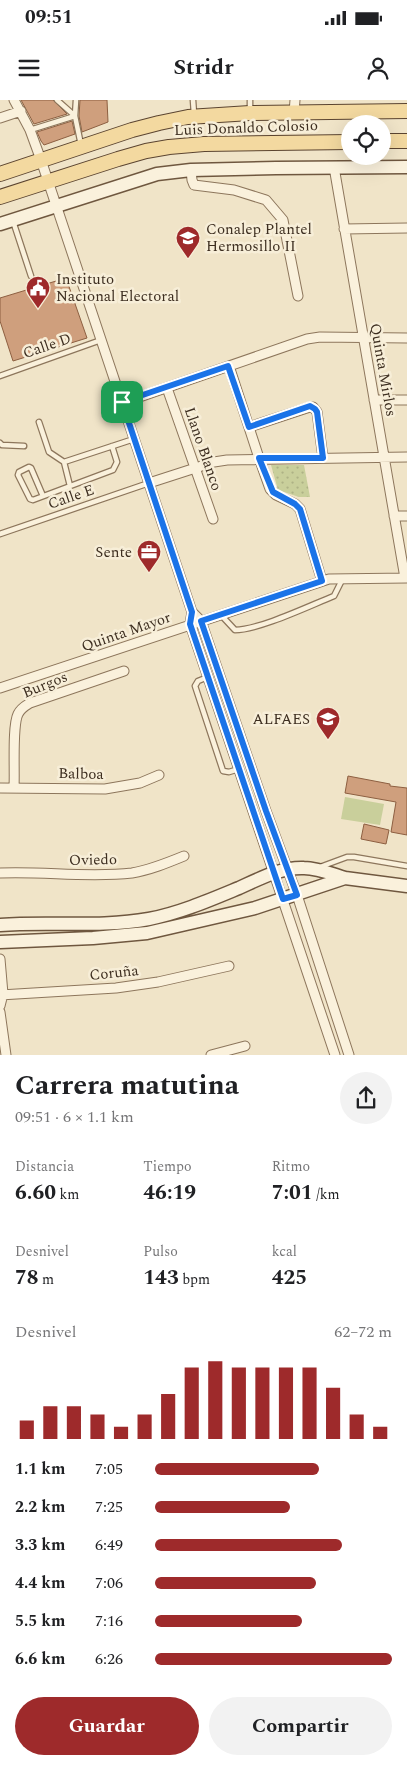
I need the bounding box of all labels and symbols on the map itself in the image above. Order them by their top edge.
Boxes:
street label: Luis Donaldo Colosio [174,114,318,142]
place label: Conalep Plantel Hermosillo II [206,218,312,258]
school or university icon: Conalep Plantel Hermosillo II [175,225,201,259]
place label: Instituto Nacional Electoral [56,268,179,308]
public building icon: Instituto Nacional Electoral [25,275,51,309]
street label: Quinta Mirlos [363,322,403,418]
street label: Calle D [20,327,74,365]
pin [101,381,143,423]
street label: Llano Blanco [178,404,228,494]
street label: Calle E [45,478,97,516]
office icon: Sente [136,539,162,573]
place label: Sente [95,541,132,564]
street label: Quinta Mayor [78,606,174,658]
street label: Burgos [19,666,71,704]
school or university icon: ALFAES [315,706,341,740]
place label: ALFAES [253,708,310,731]
street label: Balboa [58,762,105,786]
street label: Oviedo [69,848,117,872]
street label: Coruña [88,959,140,987]

